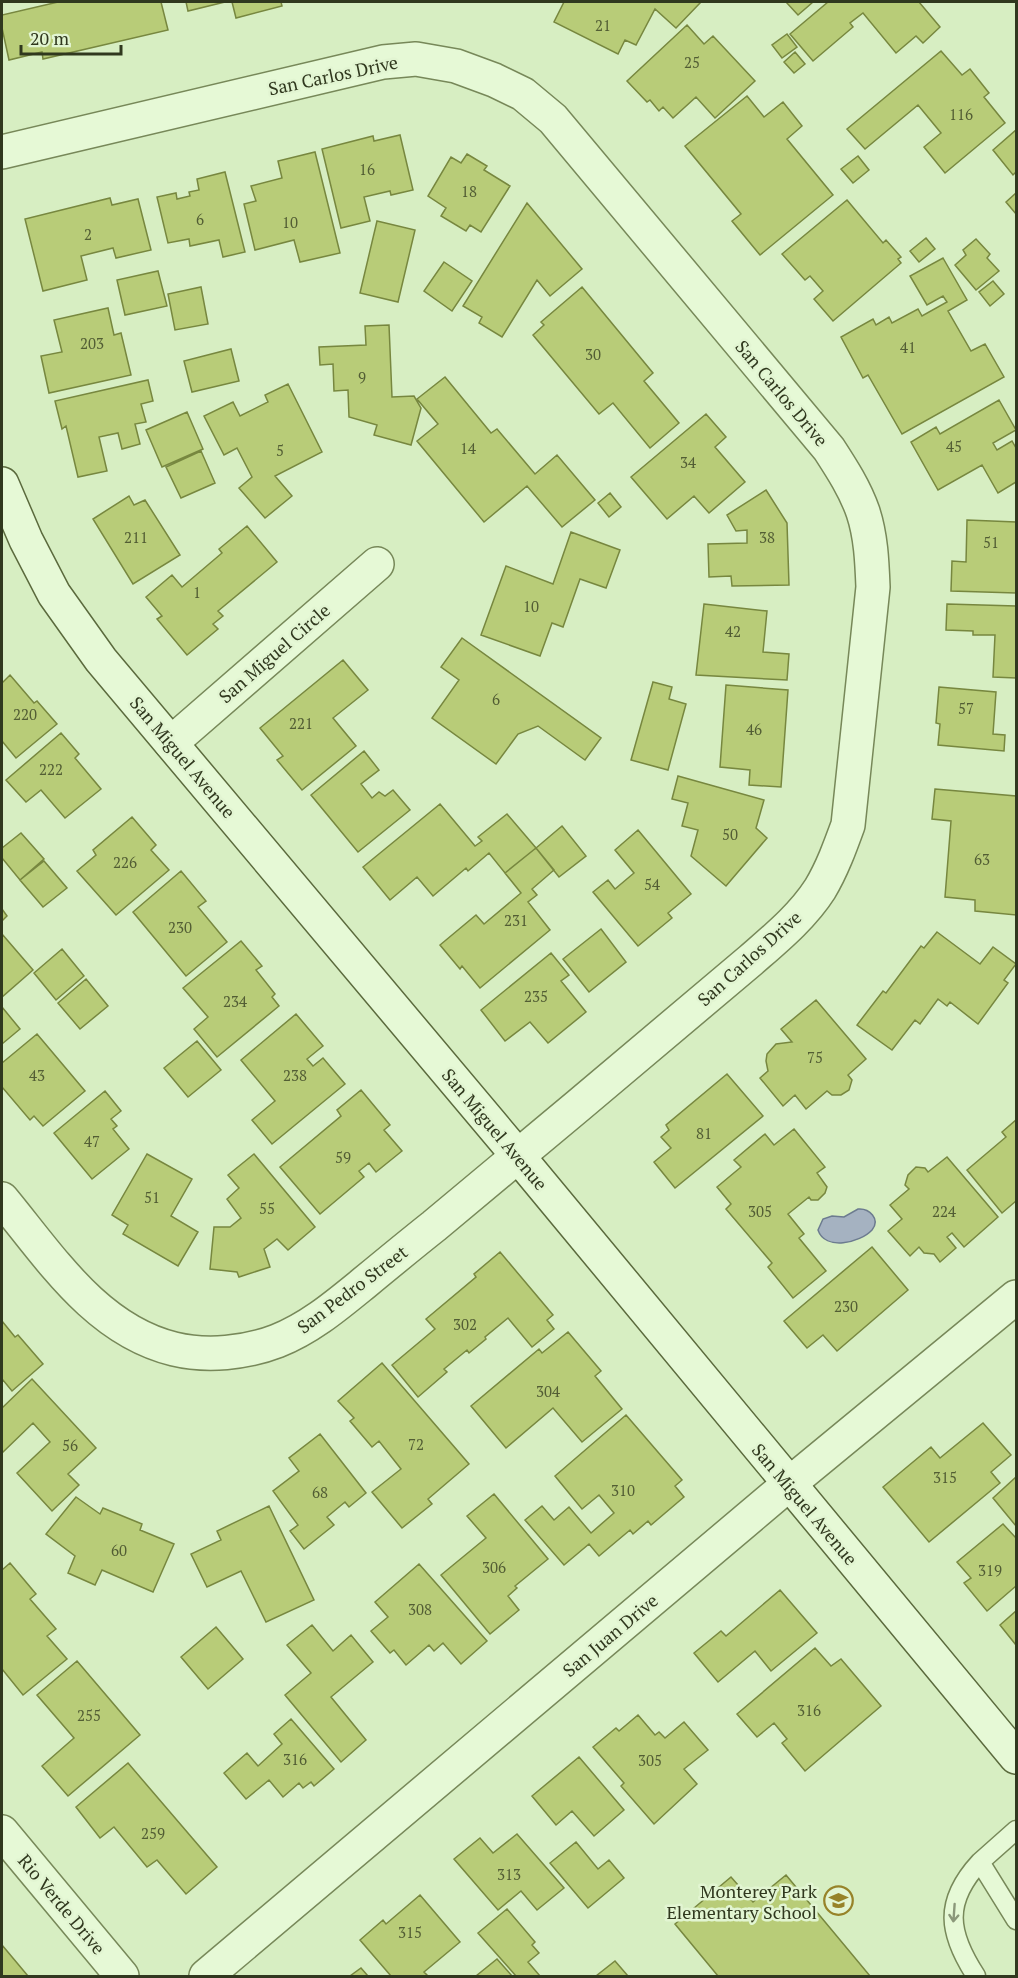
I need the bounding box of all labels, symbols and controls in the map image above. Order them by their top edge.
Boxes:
house number: 21 [595,15,611,35]
scale bar [21,18,122,56]
text: 20 m [30,26,70,50]
street label: San Carlos Drive [266,50,400,100]
house number: 25 [684,52,700,72]
house number: 116 [949,104,973,124]
house number: 16 [359,159,375,179]
house number: 18 [461,181,477,201]
house number: 6 [196,209,204,229]
house number: 10 [282,212,298,232]
house number: 2 [84,224,92,244]
house number: 203 [80,333,104,353]
street label: San Carlos Drive [730,335,834,451]
house number: 41 [900,337,916,357]
house number: 30 [585,344,601,364]
house number: 9 [358,367,366,387]
house number: 45 [946,436,962,456]
house number: 14 [460,438,476,458]
house number: 5 [276,440,284,460]
house number: 34 [680,452,696,472]
house number: 211 [124,527,148,547]
house number: 38 [759,527,775,547]
house number: 51 [983,532,999,552]
house number: 1 [193,582,201,602]
house number: 10 [523,596,539,616]
street label: San Miguel Circle [213,598,335,708]
house number: 42 [725,621,741,641]
house number: 6 [492,689,500,709]
street label: San Miguel Avenue [125,691,241,823]
house number: 57 [958,698,974,718]
house number: 220 [13,704,37,724]
house number: 221 [289,713,313,733]
house number: 46 [746,719,762,739]
house number: 222 [39,759,63,779]
house number: 50 [722,824,738,844]
house number: 63 [974,849,990,869]
house number: 226 [113,852,137,872]
house number: 54 [644,874,660,894]
street label: San Carlos Drive [692,905,806,1011]
house number: 231 [504,910,528,930]
house number: 230 [168,917,192,937]
house number: 235 [524,986,548,1006]
house number: 234 [223,991,247,1011]
house number: 75 [807,1047,823,1067]
street label: San Miguel Avenue [437,1063,553,1195]
house number: 43 [29,1065,45,1085]
house number: 238 [283,1065,307,1085]
house number: 81 [696,1123,712,1143]
house number: 47 [84,1131,100,1151]
house number: 59 [335,1147,351,1167]
house number: 51 [144,1187,160,1207]
house number: 55 [259,1198,275,1218]
house number: 305 [748,1201,772,1221]
house number: 224 [932,1201,956,1221]
street label: San Pedro Street [292,1239,412,1338]
house number: 230 [834,1296,858,1316]
house number: 302 [453,1314,477,1334]
house number: 304 [536,1381,560,1401]
house number: 72 [408,1434,424,1454]
house number: 56 [62,1435,78,1455]
street label: San Miguel Avenue [747,1438,863,1570]
house number: 315 [933,1467,957,1487]
house number: 310 [611,1480,635,1500]
house number: 68 [312,1482,328,1502]
house number: 60 [111,1540,127,1560]
house number: 306 [482,1557,506,1577]
house number: 319 [978,1560,1002,1580]
street label: San Juan Drive [557,1588,663,1682]
house number: 308 [408,1599,432,1619]
house number: 316 [797,1700,821,1720]
house number: 255 [77,1705,101,1725]
house number: 316 [283,1749,307,1769]
house number: 305 [638,1750,662,1770]
house number: 259 [141,1823,165,1843]
street label: Rio Verde Drive [13,1849,111,1959]
house number: 313 [497,1864,521,1884]
place label: Monterey Park Elementary School [666,1879,818,1924]
school or university icon: Monterey Park Elementary School [822,1885,854,1917]
one-way arrow [949,1903,960,1922]
house number: 315 [398,1922,422,1942]

